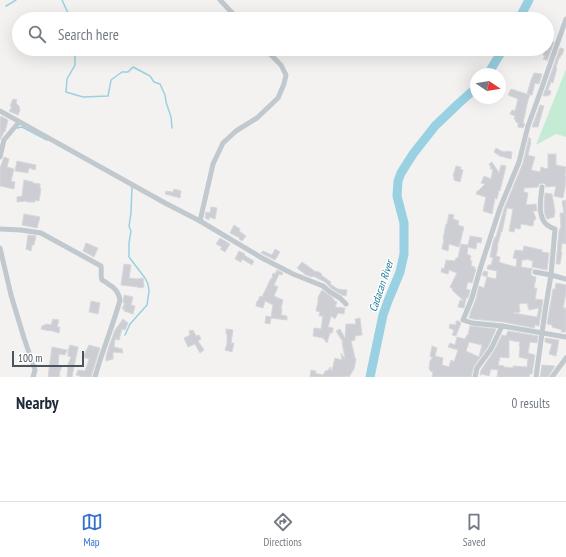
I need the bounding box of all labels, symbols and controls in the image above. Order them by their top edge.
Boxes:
search box [12,12,554,56]
icon: search [26,23,48,45]
text: Search here [58,25,119,44]
north arrow [470,68,506,104]
water label: Cadacan River [366,257,397,314]
scale bar [12,349,84,368]
text: 100 m [18,351,42,365]
text: Nearby [16,392,59,414]
text: 0 results [511,395,550,412]
tab: Map [81,511,103,549]
tab: Directions [264,511,302,549]
tab: Saved [463,511,485,549]

